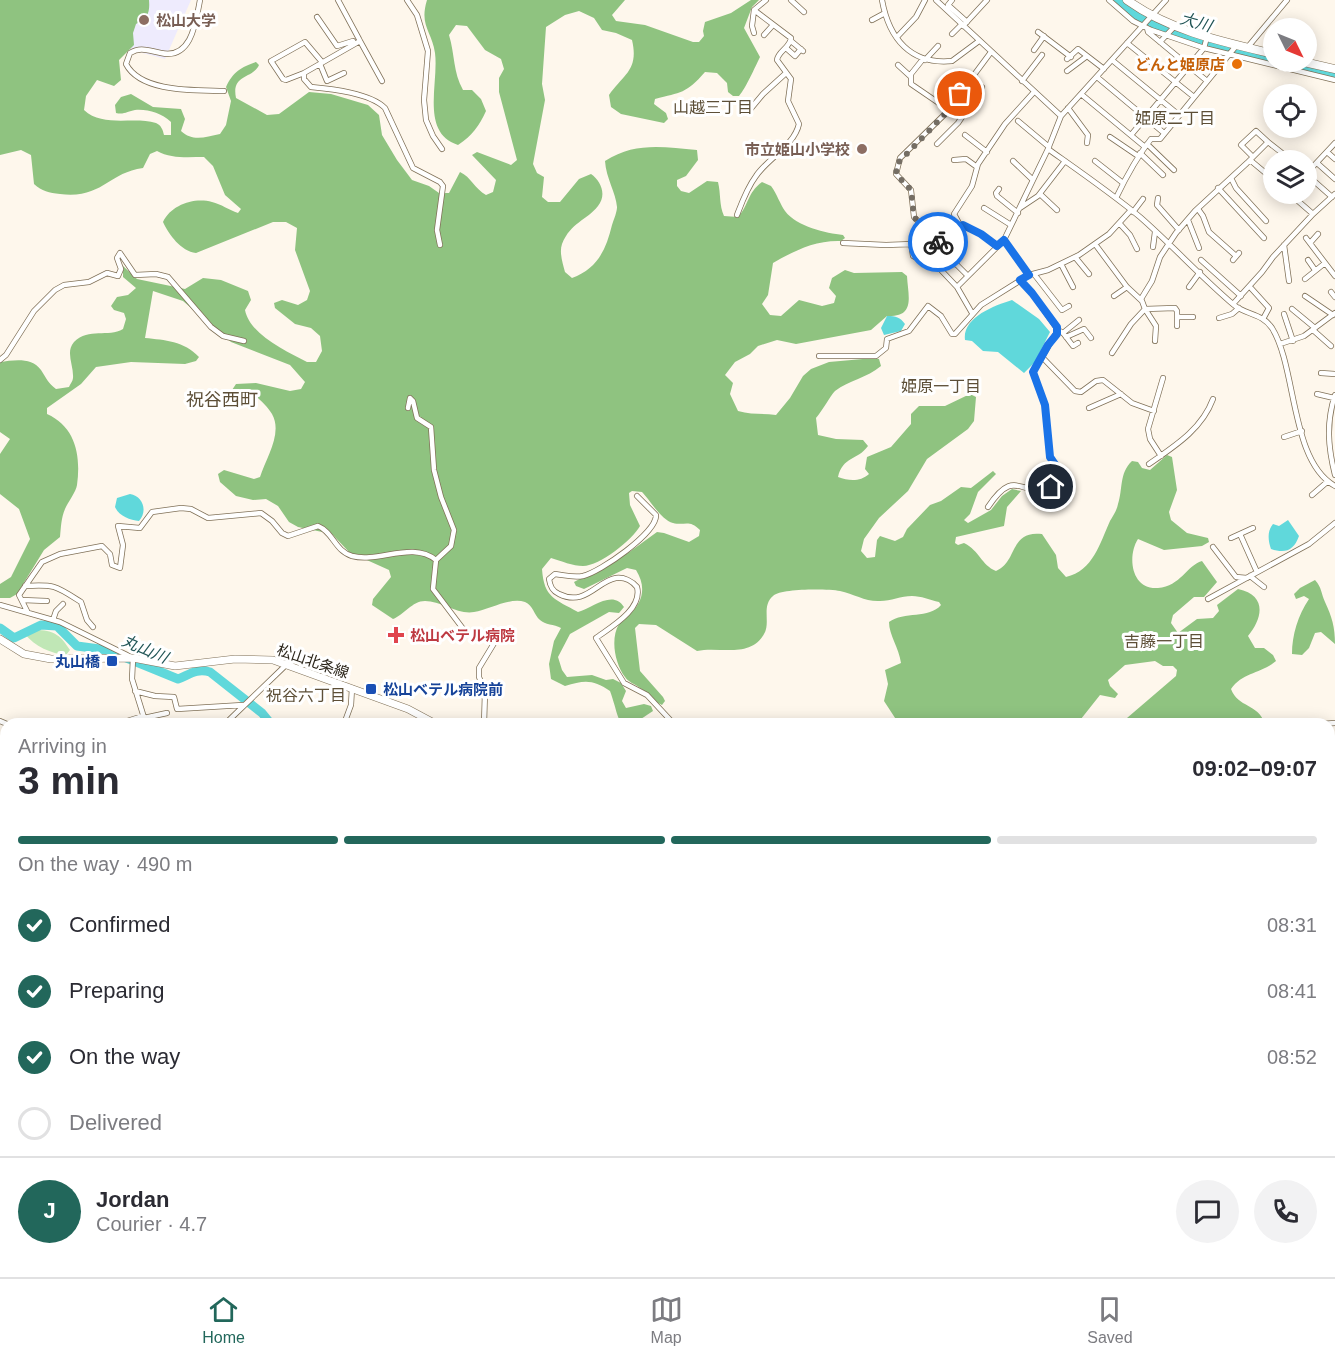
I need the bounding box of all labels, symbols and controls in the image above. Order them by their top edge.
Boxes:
water label: 大川 [1178,9,1216,35]
place label: 松山大学 [156,12,216,29]
marker: 松山大学 [137,13,151,27]
north arrow [1263,18,1317,72]
map controls [1263,18,1317,204]
place label: どんと姫原店 [1135,56,1225,73]
marker: どんと姫原店 [1230,57,1244,71]
pin [934,68,985,119]
icon: bag [943,77,976,110]
button: locate [1263,84,1317,138]
district label: 山越三丁目 [673,99,753,116]
district label: 姫原二丁目 [1135,110,1215,127]
place label: 市立姫山小学校 [745,141,850,158]
marker: 市立姫山小学校 [855,142,869,156]
button: layers [1263,150,1317,204]
courier [908,212,968,272]
icon: bike [922,226,955,259]
district label: 姫原一丁目 [901,378,981,395]
district label: 祝谷西町 [186,390,258,410]
pin [1025,461,1076,512]
icon: home [1034,470,1067,503]
marker: 松山ベテル病院 [387,626,405,644]
place label: 松山ベテル病院 [410,627,515,644]
water label: 丸山川 [120,632,172,667]
district label: 吉藤一丁目 [1124,633,1204,650]
street label: 松山北条線 [275,641,351,681]
place label: 丸山橋 [55,653,101,670]
marker: 丸山橋 [105,654,119,668]
place label: 松山ベテル病院前 [383,681,503,698]
marker: 松山ベテル病院前 [364,682,378,696]
district label: 祝谷六丁目 [266,687,346,704]
text: Arriving in [18,735,107,757]
text: 09:02–09:07 [1192,756,1317,781]
text: 3 min [18,759,120,802]
text: On the way · 490 m [18,853,193,875]
icon: check [18,909,51,942]
text: Confirmed [69,912,170,937]
text: 08:31 [1267,914,1317,936]
icon: check [18,975,51,1008]
text: Preparing [69,978,164,1003]
text: 08:41 [1267,980,1317,1002]
icon: check [18,1041,51,1074]
text: On the way [69,1044,180,1069]
text: 08:52 [1267,1046,1317,1068]
text: Delivered [69,1110,162,1135]
button: chat [1176,1180,1239,1243]
button: phone [1254,1180,1317,1243]
text: Jordan [96,1187,169,1212]
text: J [43,1198,56,1223]
text: Courier · 4.7 [96,1213,207,1235]
tab: Home [202,1293,245,1347]
tab: Map [650,1293,683,1347]
tab: Saved [1087,1293,1133,1347]

